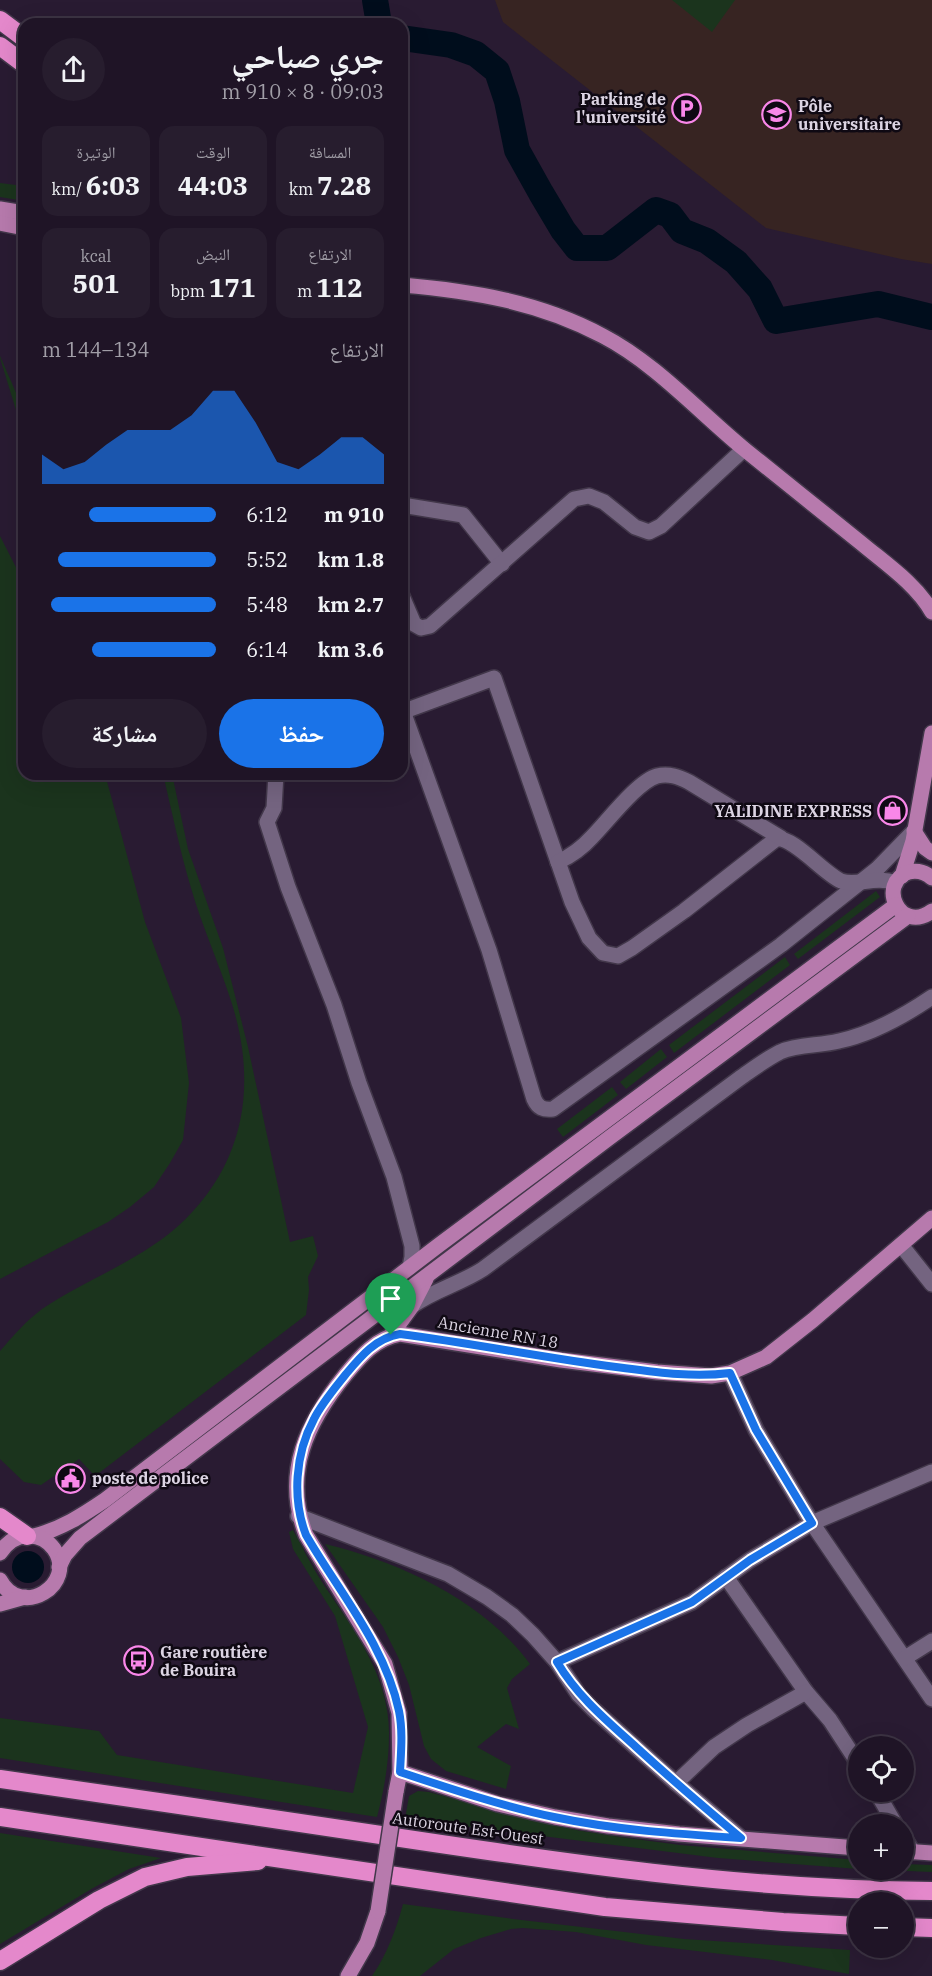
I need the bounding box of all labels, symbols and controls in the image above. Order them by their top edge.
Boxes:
text: جري صباحي [231,34,384,77]
button: share [42,38,105,101]
text: 09:03 · 8 × 910 m [221,78,384,105]
place label: Parking de l'université [576,89,666,127]
parking icon: Parking de l'université [671,92,703,124]
place label: Pôle universitaire [798,96,901,134]
school or university icon: Pôle universitaire [761,99,793,131]
text: الوتيرة [77,142,115,162]
text: الوقت [196,142,230,162]
text: المسافة [309,142,351,162]
text: 6:03 [86,168,140,202]
text: 44:03 [178,168,248,202]
text: 7.28 [317,168,371,202]
text: /km [52,179,86,199]
text: km [289,179,317,199]
text: النبض [196,244,230,264]
text: الارتفاع [308,244,352,264]
text: kcal [81,246,111,266]
text: 501 [73,266,119,300]
text: 171 [209,270,256,304]
text: 112 [316,270,363,304]
text: bpm [170,281,209,301]
text: m [297,281,316,301]
text: 134–144 m [42,336,149,363]
text: الارتفاع [329,336,384,363]
text: 6:12 [246,501,288,528]
text: 910 m [324,501,384,528]
text: 5:52 [246,546,288,573]
text: 1.8 km [318,546,384,573]
text: 5:48 [246,591,288,618]
text: 2.7 km [318,591,384,618]
text: 6:14 [246,636,288,663]
text: 3.6 km [318,636,384,663]
button: مشاركة [42,699,207,768]
button: حفظ [219,699,384,768]
shop icon: YALIDINE EXPRESS [877,795,909,827]
place label: YALIDINE EXPRESS [714,801,872,821]
pin [365,1273,416,1335]
icon: arrive [374,1282,407,1315]
street label: Ancienne RN 18 [436,1312,560,1352]
public building icon: poste de police [55,1462,87,1494]
place label: poste de police [92,1468,209,1488]
place label: Gare routière de Bouira [160,1642,267,1680]
bus stop icon: Gare routière de Bouira [123,1645,155,1677]
map controls [848,1736,914,1958]
button: locate [848,1736,914,1802]
street label: Autoroute Est-Ouest [391,1807,545,1849]
button: + [848,1814,914,1880]
button: − [848,1892,914,1958]

